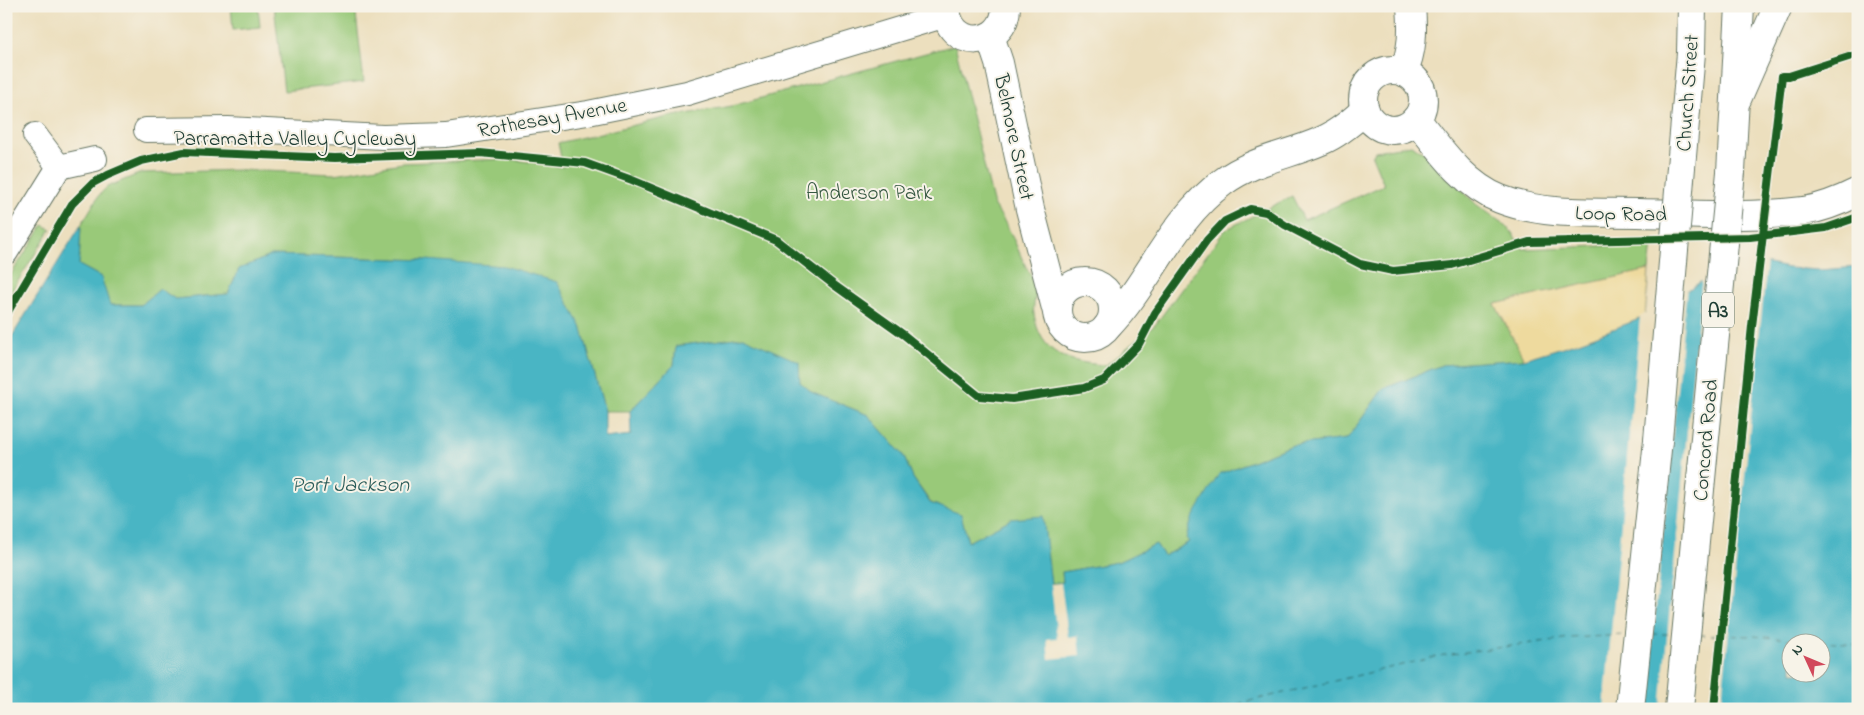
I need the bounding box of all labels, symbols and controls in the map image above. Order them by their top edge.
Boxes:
street label: Church Street [1670,34,1708,153]
street label: Belmore Street [985,71,1041,203]
street label: Rothesay Avenue [476,91,630,149]
street label: Parramatta Valley Cycleway [174,125,416,157]
park label: Anderson Park [806,179,933,209]
street label: Loop Road [1575,199,1667,231]
road number: A3 [1702,292,1734,328]
street label: Concord Road [1687,378,1727,502]
water label: Port Jackson [291,470,410,502]
north arrow [1782,632,1832,682]
text: N [1787,639,1809,661]

